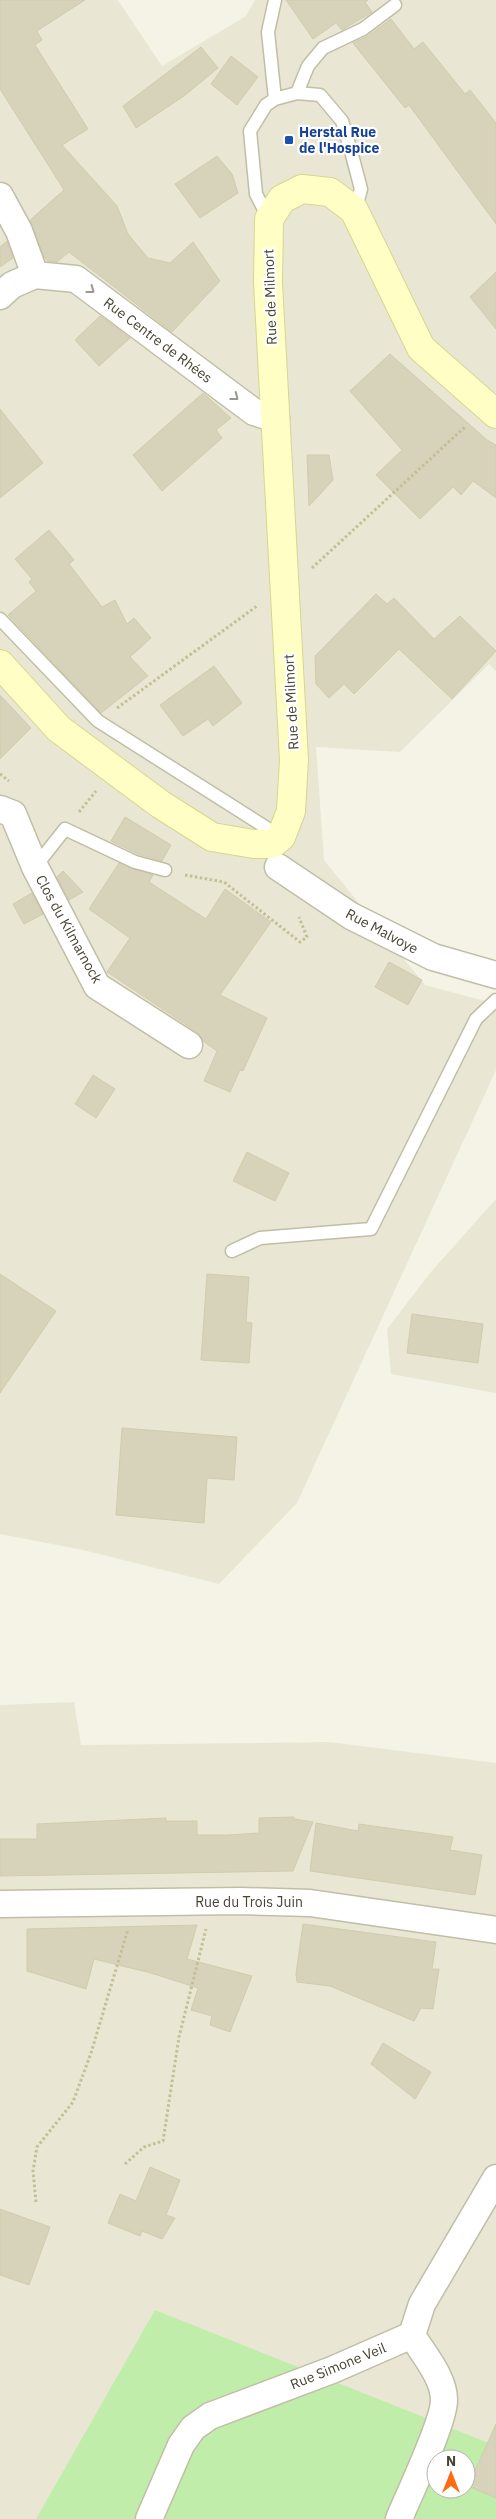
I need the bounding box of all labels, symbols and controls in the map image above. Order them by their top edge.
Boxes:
place label: Herstal Rue de l'Hospice [299,123,379,157]
marker: Herstal Rue de l'Hospice [283,134,295,146]
street label: Rue de Milmort [259,249,281,345]
one-way arrow [85,284,94,292]
street label: Rue Centre de Rhées [100,293,216,387]
one-way arrow [229,392,238,400]
street label: Rue de Milmort [279,654,302,750]
street label: Clos du Kilmarnock [32,872,107,987]
street label: Rue Malvoye [343,904,422,958]
street label: Rue du Trois Juin [195,1893,303,1911]
street label: Rue Simone Veil [288,2339,389,2393]
north arrow [426,2449,476,2499]
text: N [446,2452,456,2470]

